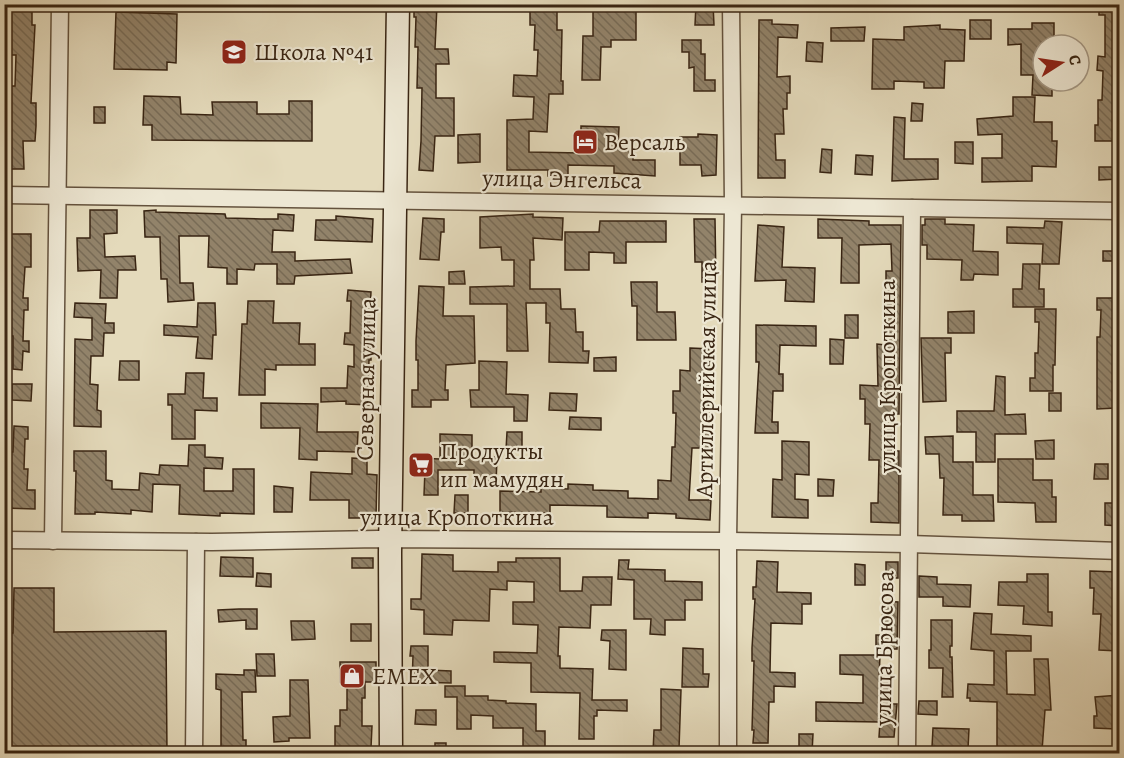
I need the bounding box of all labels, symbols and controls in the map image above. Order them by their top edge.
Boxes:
north arrow [1031,33,1091,93]
place label: Школа №41 [254,36,373,68]
school or university icon: Школа №41 [219,37,249,67]
text: С [1063,53,1087,67]
place label: Версаль [604,126,686,158]
hotel icon: Версаль [570,127,600,157]
street label: улица Энгельса [481,162,642,196]
street label: Артиллерийская улица [688,260,724,499]
street label: улица Кропоткина [871,279,903,474]
street label: Северная улица [349,297,383,461]
place label: Продукты ип мамудян [440,435,564,495]
supermarket icon: Продукты ип мамудян [406,450,436,480]
street label: улица Кропоткина [359,501,554,533]
street label: улица Брюсова [867,570,901,727]
place label: EMEX [372,660,437,692]
shop icon: EMEX [337,661,367,691]

